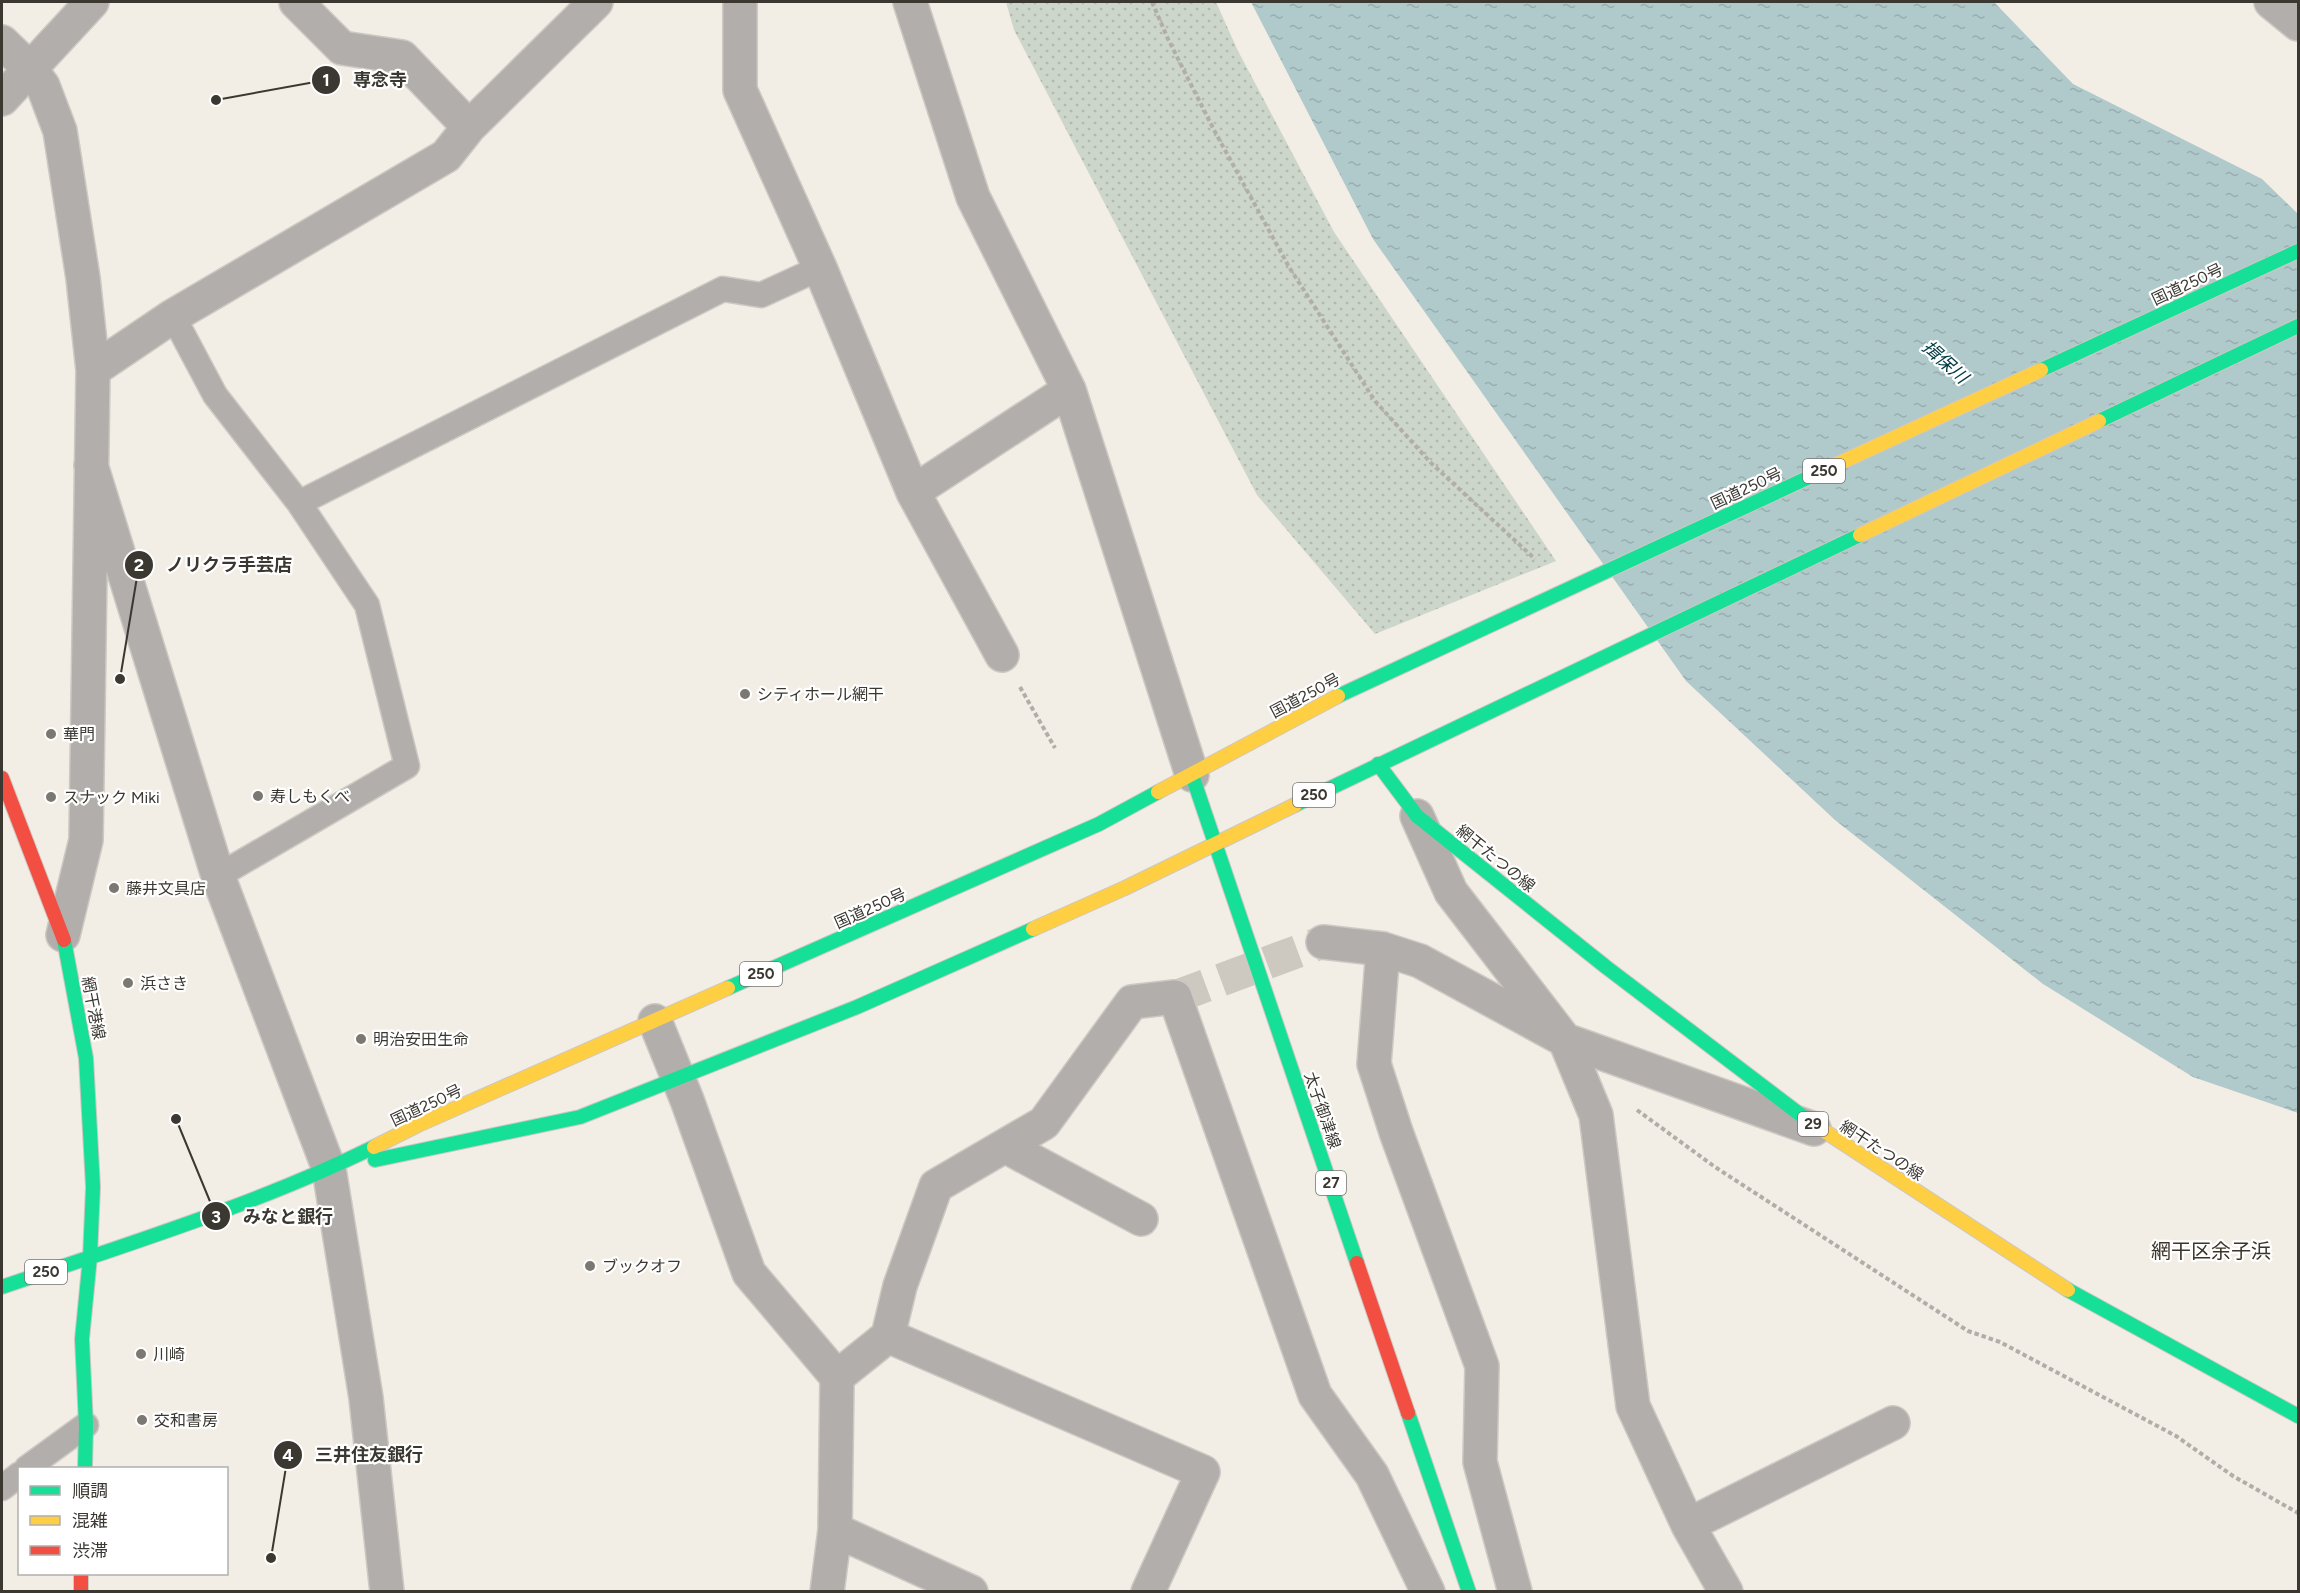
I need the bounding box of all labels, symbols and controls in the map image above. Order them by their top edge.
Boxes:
callout: 専念寺 [311,62,419,98]
text: 1 [322,69,330,91]
text: 専念寺 [353,69,407,91]
street label: 国道250号 [2149,260,2226,309]
water label: 揖保川 [1918,336,1974,390]
road number: 250 [1803,459,1845,483]
street label: 国道250号 [1708,464,1785,513]
callout: ノリクラ手芸店 [124,547,304,583]
text: 2 [134,554,144,576]
text: ノリクラ手芸店 [166,554,292,576]
street label: 国道250号 [1267,669,1343,722]
place label: シティホール網干 [757,685,884,704]
marker: シティホール網干 [738,687,752,701]
place label: 華門 [63,725,95,744]
marker: 華門 [44,727,58,741]
road number: 250 [1293,783,1335,807]
place label: 寿しもくべ [270,787,350,806]
place label: スナック Miki [63,788,160,807]
marker: 寿しもくべ [251,789,265,803]
marker: スナック Miki [44,790,58,804]
street label: 網干たつの線 [1452,821,1539,896]
place label: 藤井文具店 [126,879,206,898]
marker: 藤井文具店 [107,881,121,895]
street label: 国道250号 [831,884,909,933]
road number: 250 [740,962,782,986]
place label: 浜さき [140,974,188,993]
street label: 網干港線 [78,975,109,1041]
marker: 浜さき [121,976,135,990]
place label: 明治安田生命 [373,1030,469,1049]
marker: 明治安田生命 [354,1032,368,1046]
street label: 太子御津線 [1301,1069,1345,1151]
street label: 国道250号 [388,1081,465,1130]
road number: 29 [1798,1112,1828,1136]
street label: 網干たつの線 [1836,1116,1927,1185]
road number: 27 [1316,1171,1346,1195]
callout: みなと銀行 [201,1198,345,1234]
text: 3 [211,1206,221,1228]
text: みなと銀行 [243,1206,333,1228]
district label: 網干区余子浜 [2151,1239,2271,1263]
place label: ブックオフ [602,1257,682,1276]
marker: ブックオフ [583,1259,597,1273]
road number: 250 [25,1260,67,1284]
place label: 川崎 [153,1345,185,1364]
marker: 川崎 [134,1347,148,1361]
place label: 交和書房 [154,1411,218,1430]
marker: 交和書房 [135,1413,149,1427]
callout: 三井住友銀行 [273,1437,435,1473]
text: 4 [282,1444,294,1466]
text: 三井住友銀行 [315,1444,423,1466]
legend [18,1467,228,1575]
text: 順調 [72,1480,108,1502]
text: 混雑 [72,1510,108,1532]
text: 渋滞 [72,1540,108,1562]

